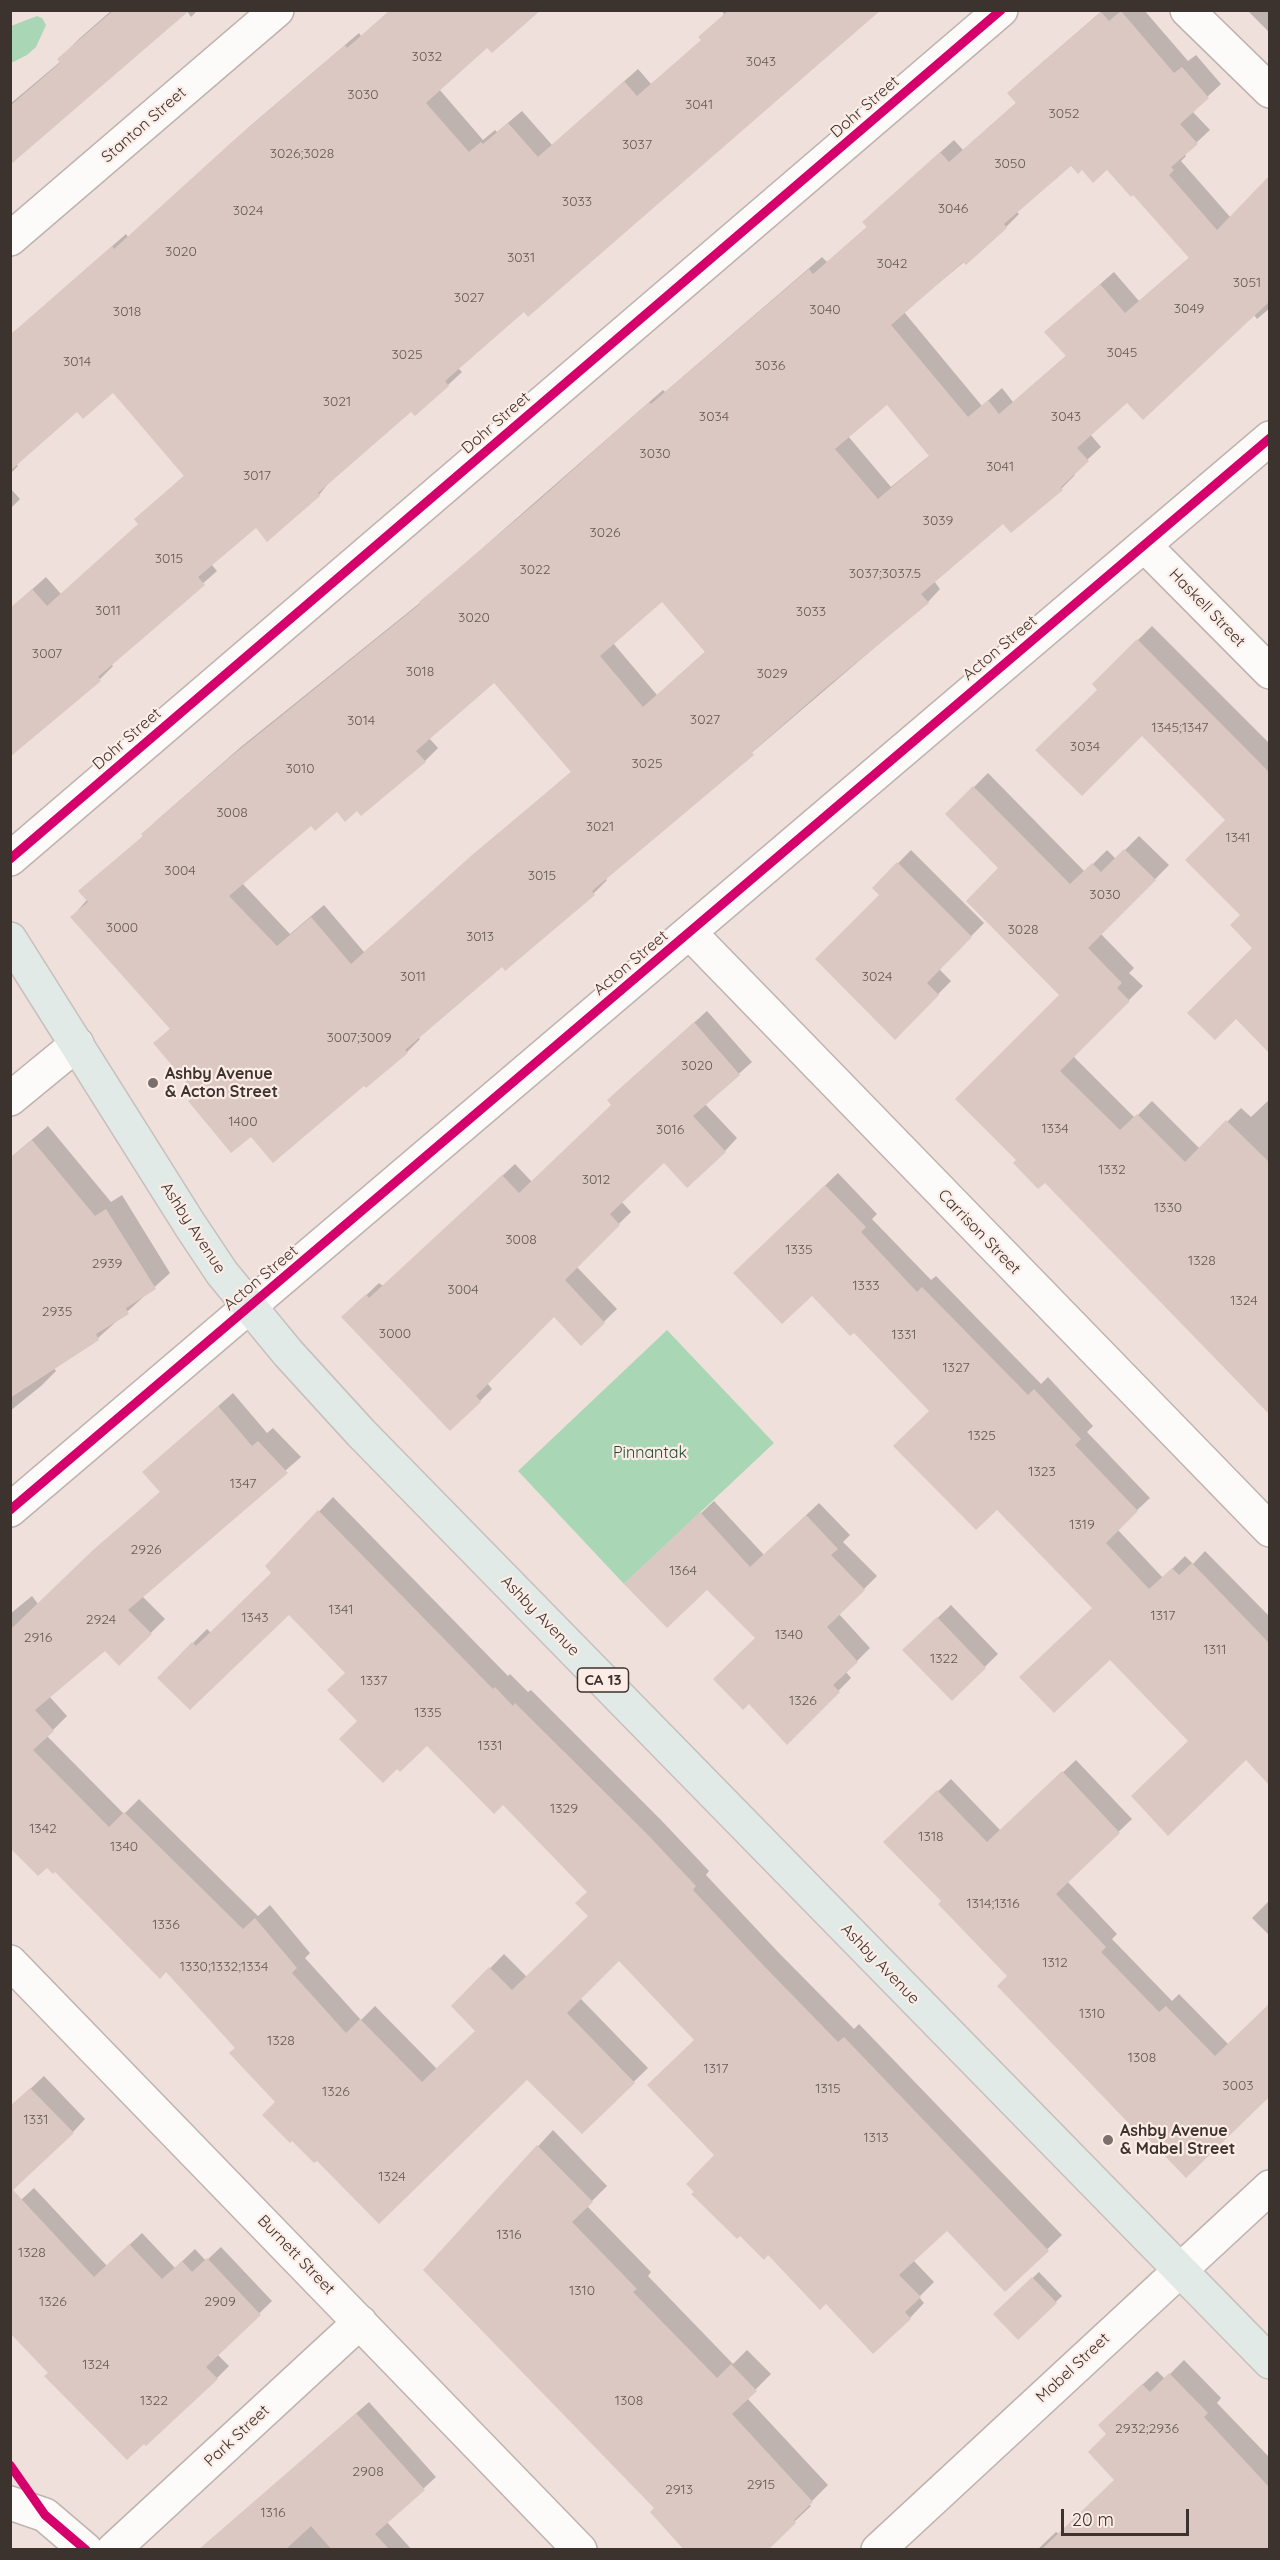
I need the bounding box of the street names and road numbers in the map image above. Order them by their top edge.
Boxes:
street label: Dohr Street [827,72,903,142]
street label: Stanton Street [98,83,190,167]
street label: Dohr Street [458,388,534,458]
street label: Haskell Street [1165,565,1249,651]
street label: Acton Street [959,611,1041,685]
street label: Dohr Street [89,704,165,774]
street label: Acton Street [590,926,672,1000]
street label: Ashby Avenue [156,1179,230,1277]
street label: Carrison Street [934,1186,1024,1278]
street label: Acton Street [220,1241,302,1315]
street label: Ashby Avenue [497,1572,583,1660]
road number: CA 13 [578,1668,628,1692]
street label: Ashby Avenue [837,1920,923,2008]
street label: Burnett Street [253,2211,339,2299]
street label: Mabel Street [1032,2329,1114,2407]
street label: Park Street [200,2401,274,2471]

